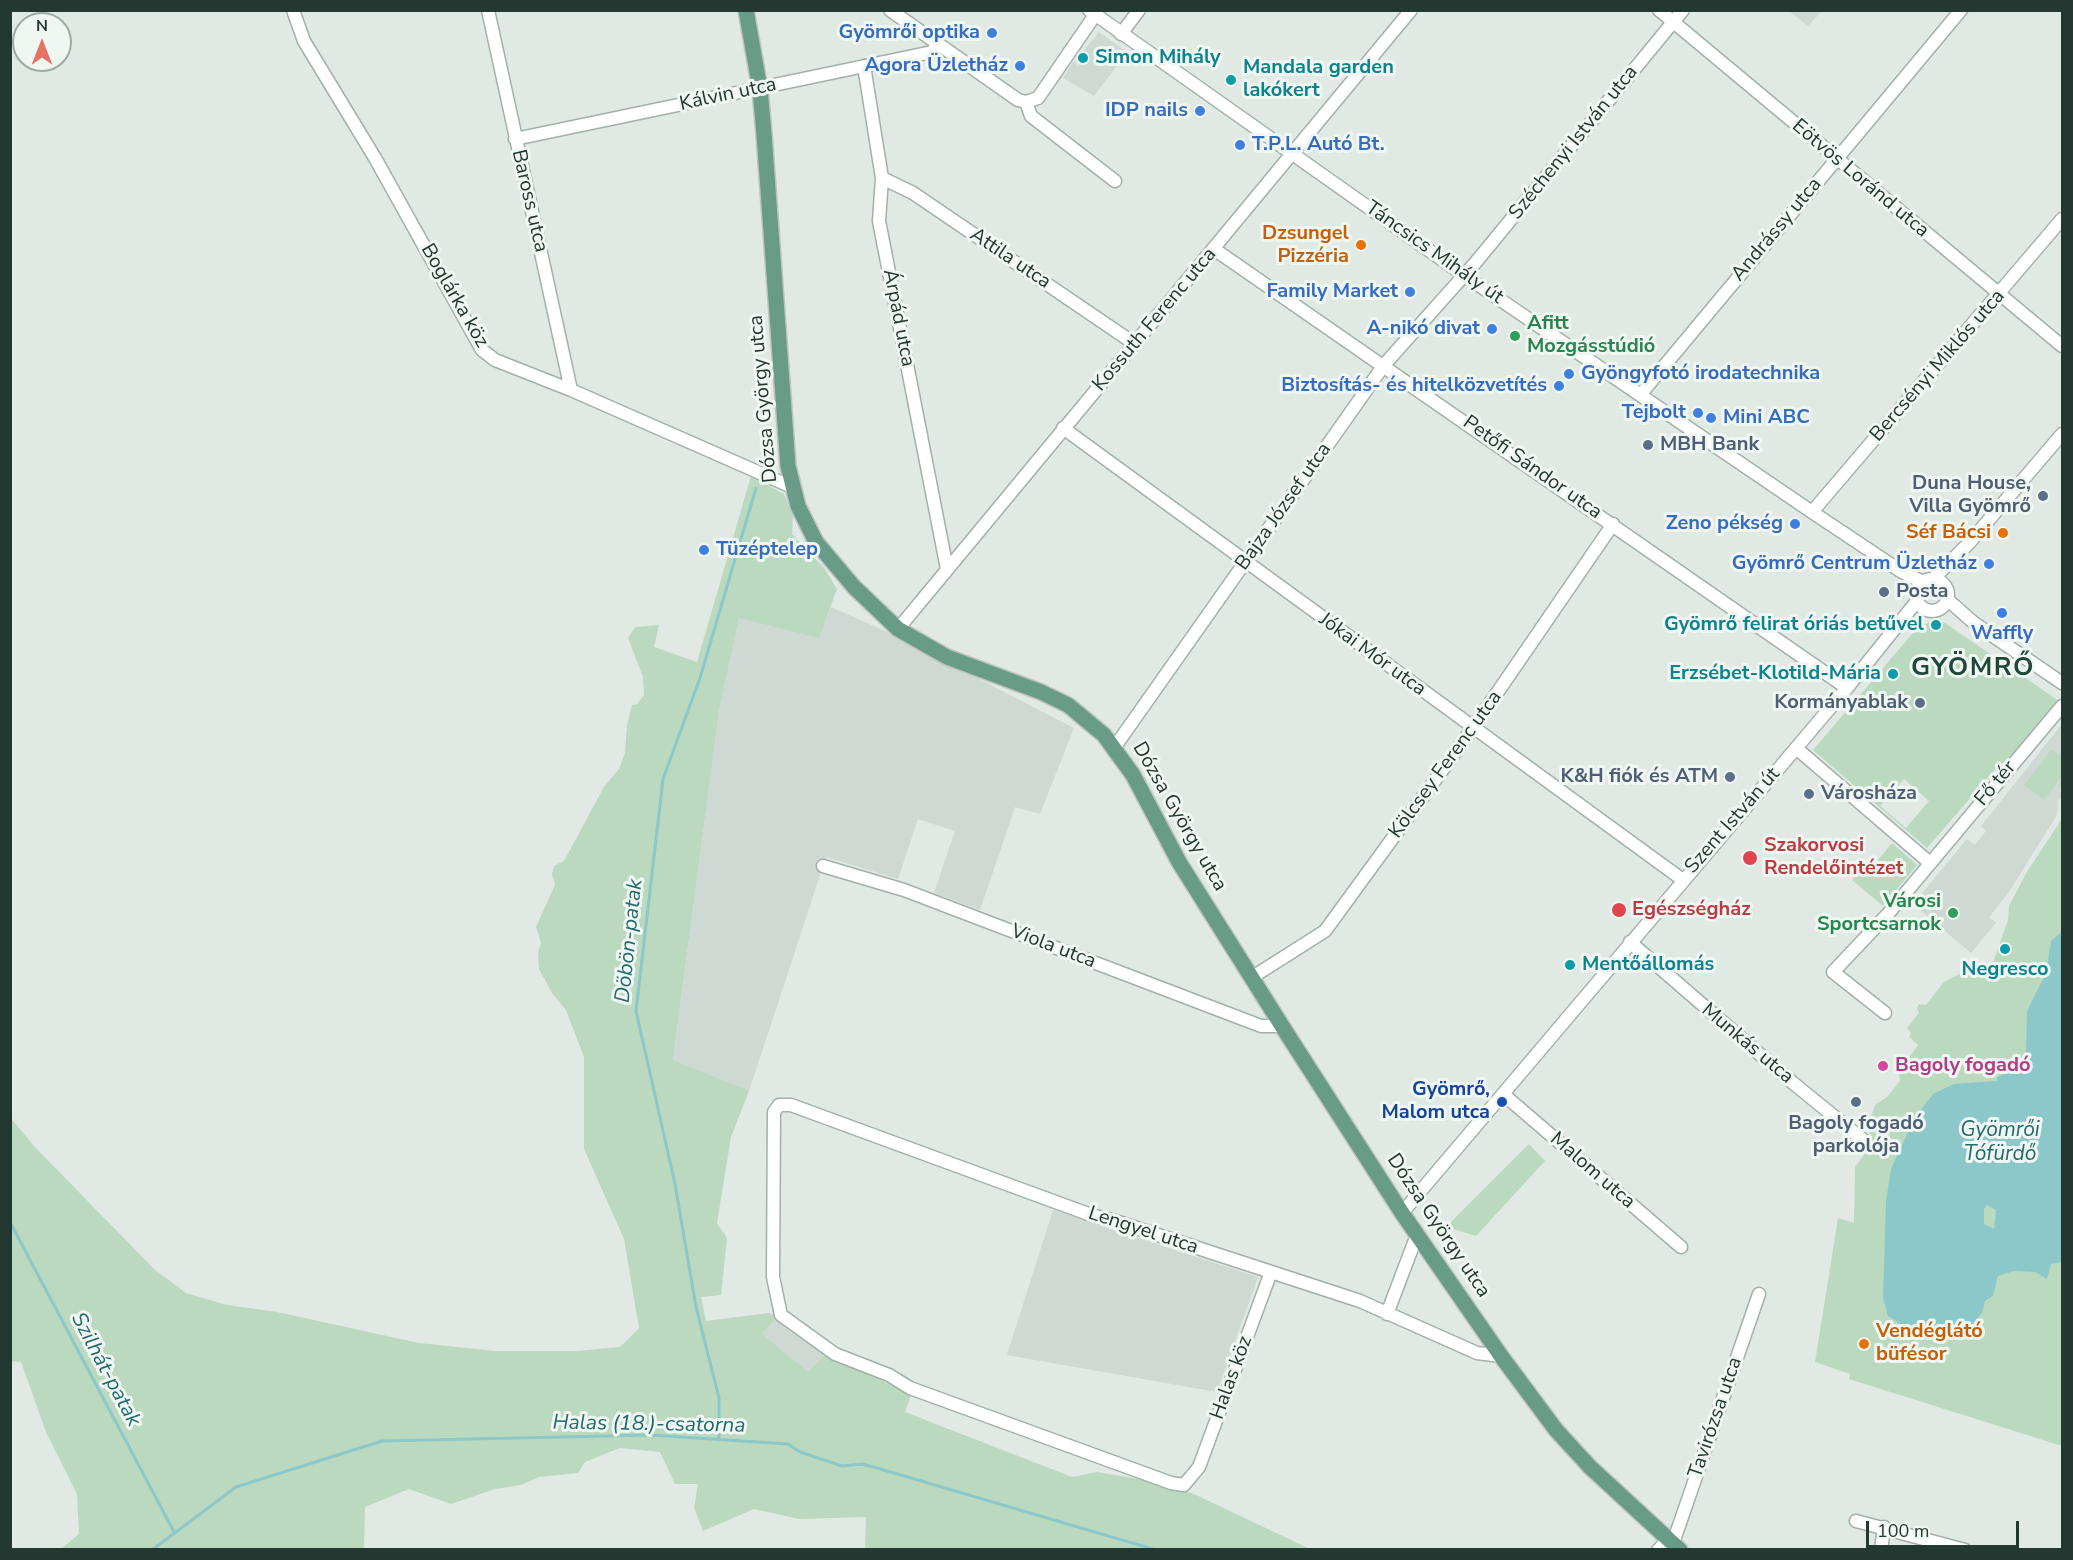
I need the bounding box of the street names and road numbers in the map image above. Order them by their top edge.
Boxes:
street label: Széchenyi István utca [1504,61,1644,225]
street label: Kálvin utca [678,73,778,117]
street label: Eötvös Loránd utca [1787,115,1933,243]
street label: Baross utca [506,147,552,255]
street label: Andrássy utca [1727,173,1827,287]
street label: Táncsics Mihály út [1360,196,1508,310]
street label: Attila utca [965,223,1055,295]
street label: Boglárka köz [415,240,493,352]
street label: Kossuth Ferenc utca [1088,243,1222,397]
street label: Árpád utca [877,267,919,369]
street label: Bercsényi Miklós utca [1866,285,2010,447]
street label: Dózsa György utca [745,314,783,484]
street label: Petőfi Sándor utca [1458,411,1606,525]
street label: Bajza József utca [1231,439,1337,575]
street label: Jókai Mór utca [1314,608,1430,702]
street label: Kölcsey Ferenc utca [1384,687,1508,843]
street label: Dózsa György utca [1127,738,1231,896]
street label: Fő tér [1970,757,2022,811]
street label: Szent István út [1680,763,1786,879]
street label: Viola utca [1007,920,1099,974]
street label: Munkás utca [1696,999,1798,1089]
street label: Malom utca [1545,1128,1639,1214]
street label: Dózsa György utca [1381,1150,1495,1302]
street label: Lengyel utca [1085,1202,1201,1260]
street label: Halas köz [1206,1333,1258,1423]
street label: Tavirózsa utca [1684,1354,1748,1482]

